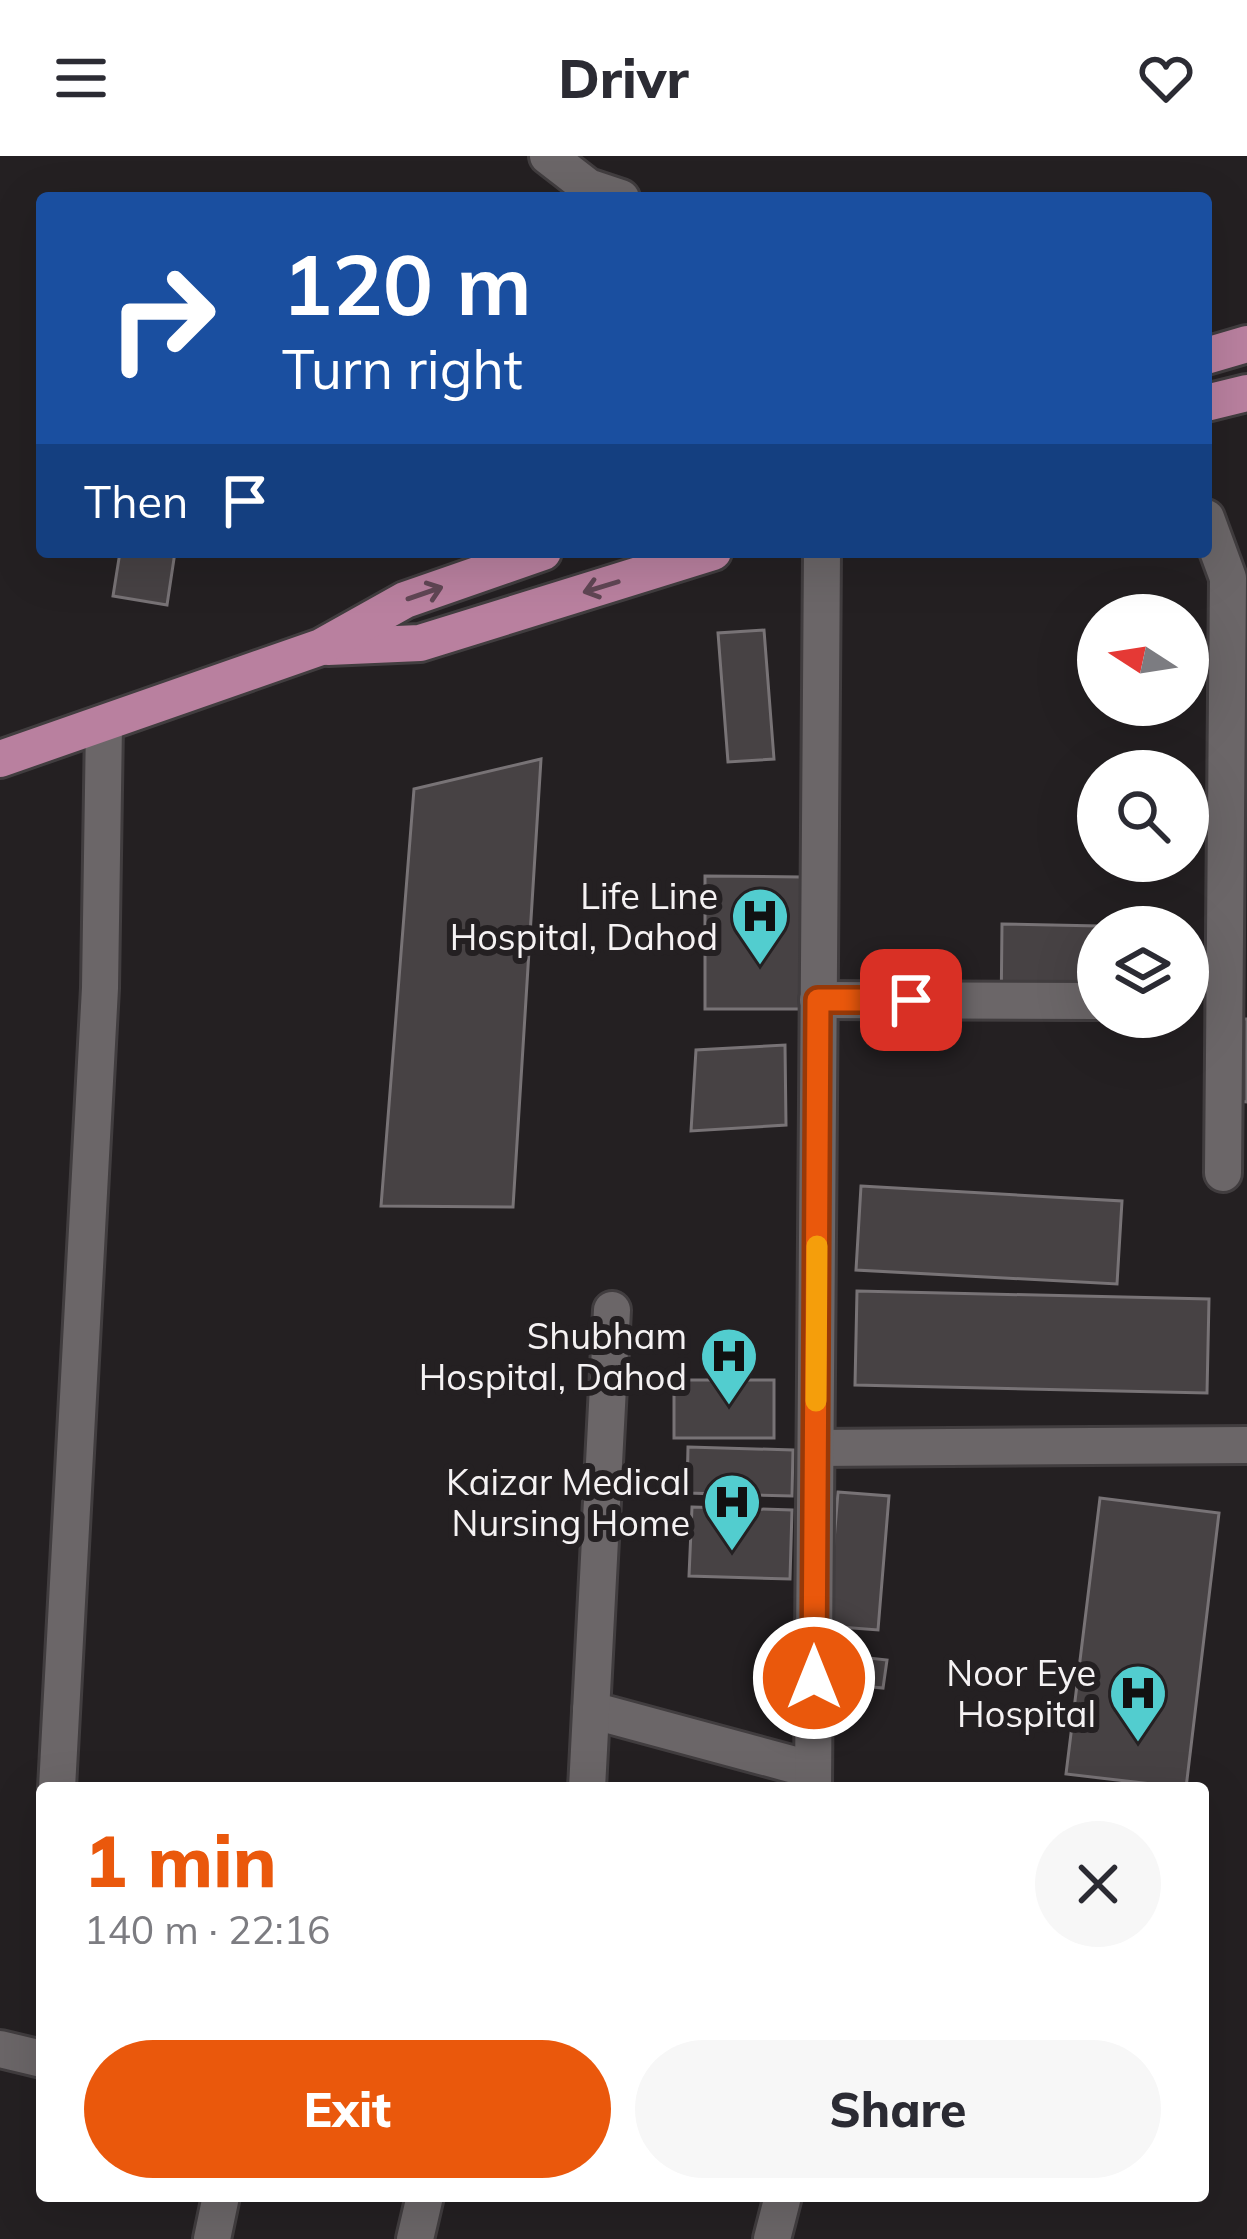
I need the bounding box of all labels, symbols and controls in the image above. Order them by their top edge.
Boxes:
text: Drivr [558,44,689,112]
icon: menu [48,45,114,111]
icon: heart [1133,45,1199,111]
text: 120 m [282,231,532,336]
icon: right [84,240,240,396]
text: Turn right [282,335,523,403]
icon: arrive [212,468,278,534]
text: Then [84,473,188,529]
one-way arrow [583,577,621,599]
one-way arrow [406,581,443,602]
north arrow [1077,594,1209,726]
map controls [1077,594,1209,1038]
button: search [1077,750,1209,882]
place label: Life Line Hospital, Dahod [450,873,718,959]
hospital icon: Life Line Hospital, Dahod [729,885,791,967]
button: layers [1077,906,1209,1038]
pin [860,949,962,1051]
icon: arrive [878,967,944,1033]
place label: Shubham Hospital, Dahod [419,1313,687,1399]
hospital icon: Shubham Hospital, Dahod [698,1325,760,1407]
place label: Kaizar Medical Nursing Home [446,1459,690,1545]
hospital icon: Kaizar Medical Nursing Home [701,1471,763,1553]
position arrow [751,1615,877,1741]
place label: Noor Eye Hospital [946,1650,1096,1736]
hospital icon: Noor Eye Hospital [1107,1662,1169,1744]
text: 1 min [84,1815,277,1905]
button: close [1035,1821,1161,1947]
text: 140 m · 22:16 [84,1905,330,1954]
button: Exit [84,2040,611,2178]
button: Share [635,2040,1161,2178]

